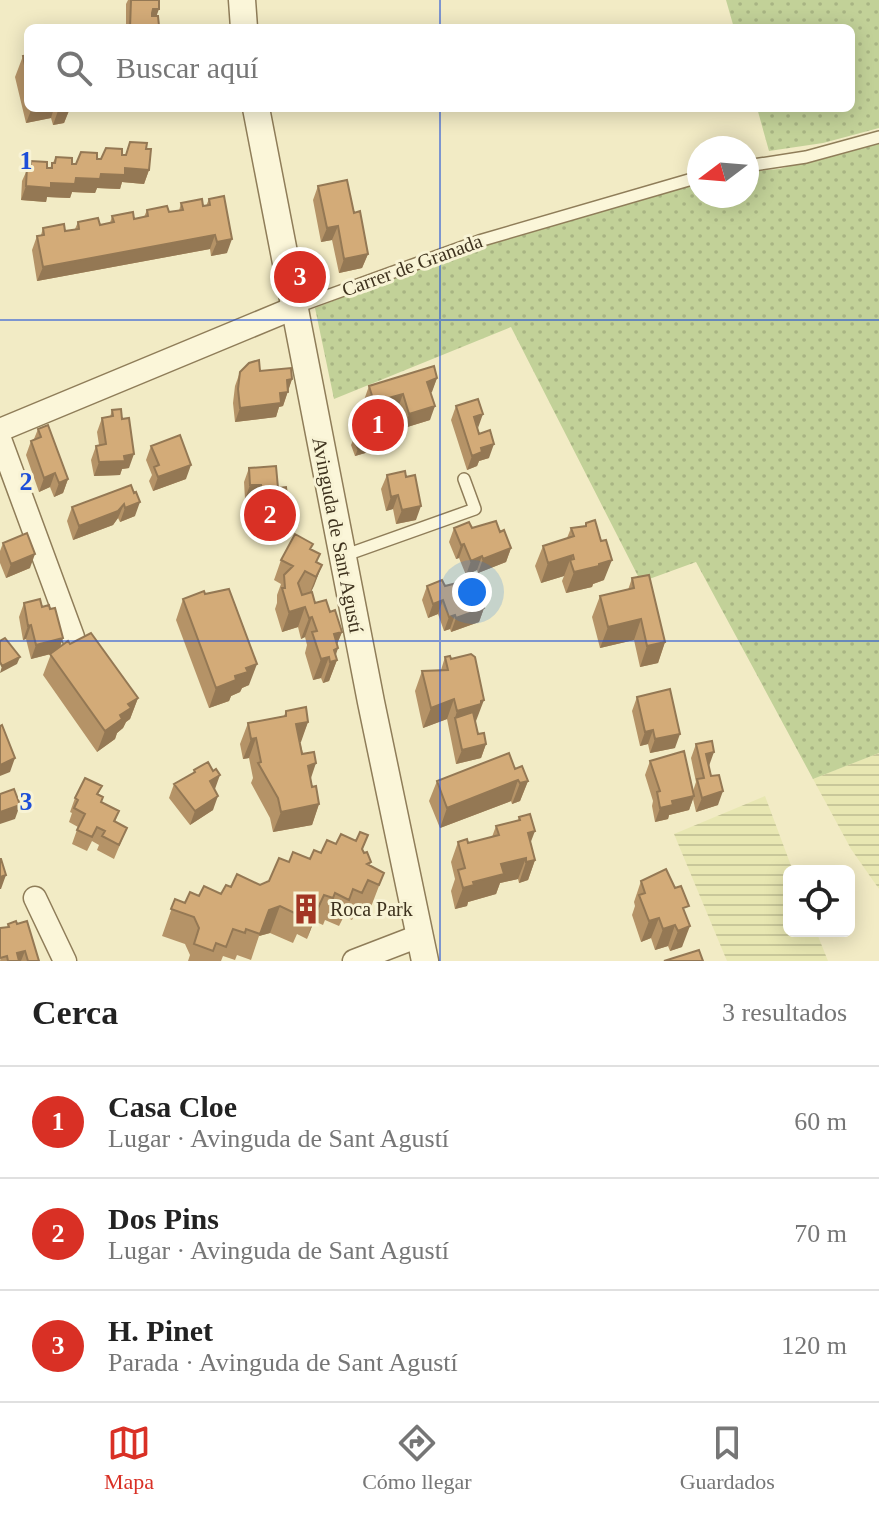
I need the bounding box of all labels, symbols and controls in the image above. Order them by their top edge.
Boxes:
search box [24,24,855,112]
icon: search [52,46,96,90]
text: Buscar aquí [116,51,258,84]
north arrow [687,136,759,208]
text: 1 [20,146,33,175]
street label: Carrer de Granada [339,229,485,301]
pin: 3 [274,247,326,307]
pin: 1 [352,395,404,455]
street label: Avinguda de Sant Agustí [307,435,368,635]
text: 2 [20,467,33,496]
pin: 2 [244,485,296,545]
your location [452,572,492,612]
text: 3 [20,787,33,816]
map controls [783,865,855,937]
button: locate [783,865,855,937]
building icon: Roca Park [289,892,323,926]
place label: Roca Park [330,898,413,920]
text: Cerca [32,994,118,1031]
text: 3 resultados [722,998,847,1027]
text: Casa Cloe [108,1090,237,1123]
text: 1 [52,1107,65,1136]
text: 60 m [794,1107,847,1136]
text: Lugar · Avinguda de Sant Agustí [108,1124,449,1153]
text: Dos Pins [108,1202,219,1235]
text: 2 [52,1219,65,1248]
text: 70 m [794,1219,847,1248]
text: Lugar · Avinguda de Sant Agustí [108,1236,449,1265]
text: H. Pinet [108,1314,213,1347]
text: 3 [52,1331,65,1360]
text: 120 m [781,1331,847,1360]
text: Parada · Avinguda de Sant Agustí [108,1348,458,1377]
tab: Mapa [104,1421,154,1495]
tab: Cómo llegar [362,1421,472,1495]
tab: Guardados [680,1421,775,1495]

